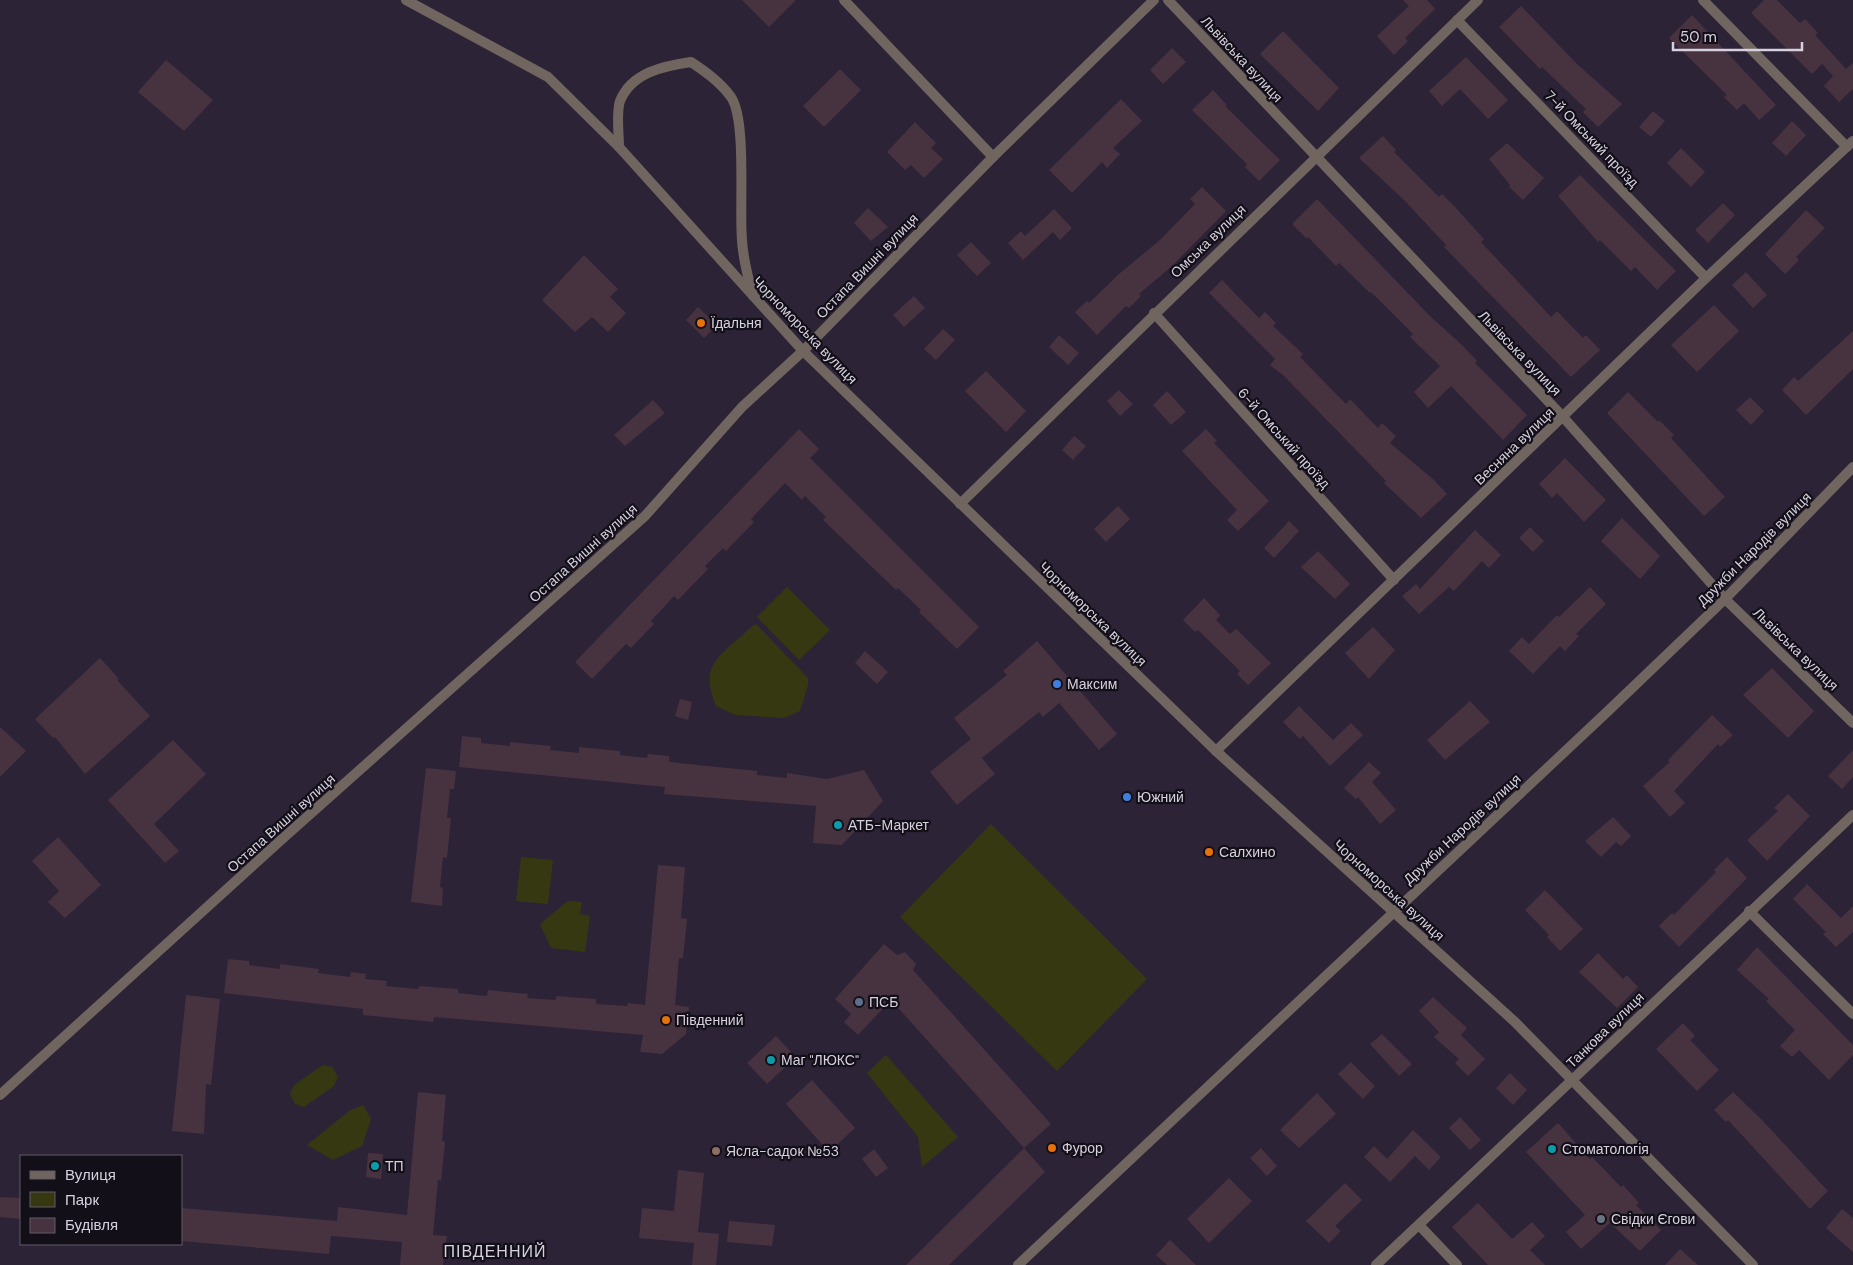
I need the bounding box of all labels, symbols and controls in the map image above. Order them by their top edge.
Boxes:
street label: Львівська вулиця [1197,12,1287,106]
scale bar [1673,20,1802,52]
text: 50 m [1680,27,1717,47]
street label: 7-й Омський проїзд [1541,87,1643,191]
street label: Омська вулиця [1166,200,1250,282]
street label: Остапа Вишні вулиця [812,210,922,322]
street label: Чорноморська вулиця [749,272,861,388]
street label: Львівська вулиця [1475,306,1565,400]
place label: Їдальня [711,314,762,332]
marker: Їдальня [695,317,707,329]
street label: 6-й Омський проїзд [1234,384,1334,492]
street label: Весняна вулиця [1470,403,1558,489]
street label: Дружби Народів вулиця [1693,488,1815,610]
street label: Остапа Вишні вулиця [525,500,641,606]
street label: Чорноморська вулиця [1035,558,1151,670]
street label: Львівська вулиця [1749,604,1843,694]
place label: Максим [1067,675,1117,693]
marker: Максим [1051,678,1063,690]
street label: Остапа Вишні вулиця [223,770,339,876]
street label: Дружби Народів вулиця [1399,770,1525,888]
place label: Южний [1137,788,1184,806]
marker: Южний [1121,791,1133,803]
place label: АТБ-Маркет [848,816,930,834]
marker: АТБ-Маркет [832,819,844,831]
street label: Чорноморська вулиця [1330,835,1448,945]
place label: Салхино [1219,843,1276,861]
marker: Салхино [1203,846,1215,858]
street label: Танкова вулиця [1562,988,1648,1072]
place label: ПСБ [869,993,898,1011]
marker: ПСБ [853,996,865,1008]
place label: Південний [676,1011,744,1029]
marker: Південний [660,1014,672,1026]
place label: Маг "ЛЮКС" [781,1051,859,1069]
marker: Маг "ЛЮКС" [765,1054,777,1066]
place label: Фурор [1062,1139,1103,1157]
place label: Стоматологія [1562,1140,1649,1158]
place label: Ясла-садок №53 [726,1142,839,1160]
marker: Фурор [1046,1142,1058,1154]
marker: Стоматологія [1546,1143,1558,1155]
marker: Ясла-садок №53 [710,1145,722,1157]
legend [20,1155,182,1245]
place label: ТП [385,1157,404,1175]
marker: ТП [369,1160,381,1172]
text: Вулиця [65,1165,116,1185]
text: Парк [65,1190,99,1210]
place label: Свідки Єгови [1611,1210,1695,1228]
marker: Свідки Єгови [1595,1213,1607,1225]
text: Будівля [65,1215,118,1235]
district label: ПІВДЕННИЙ [444,1241,546,1262]

